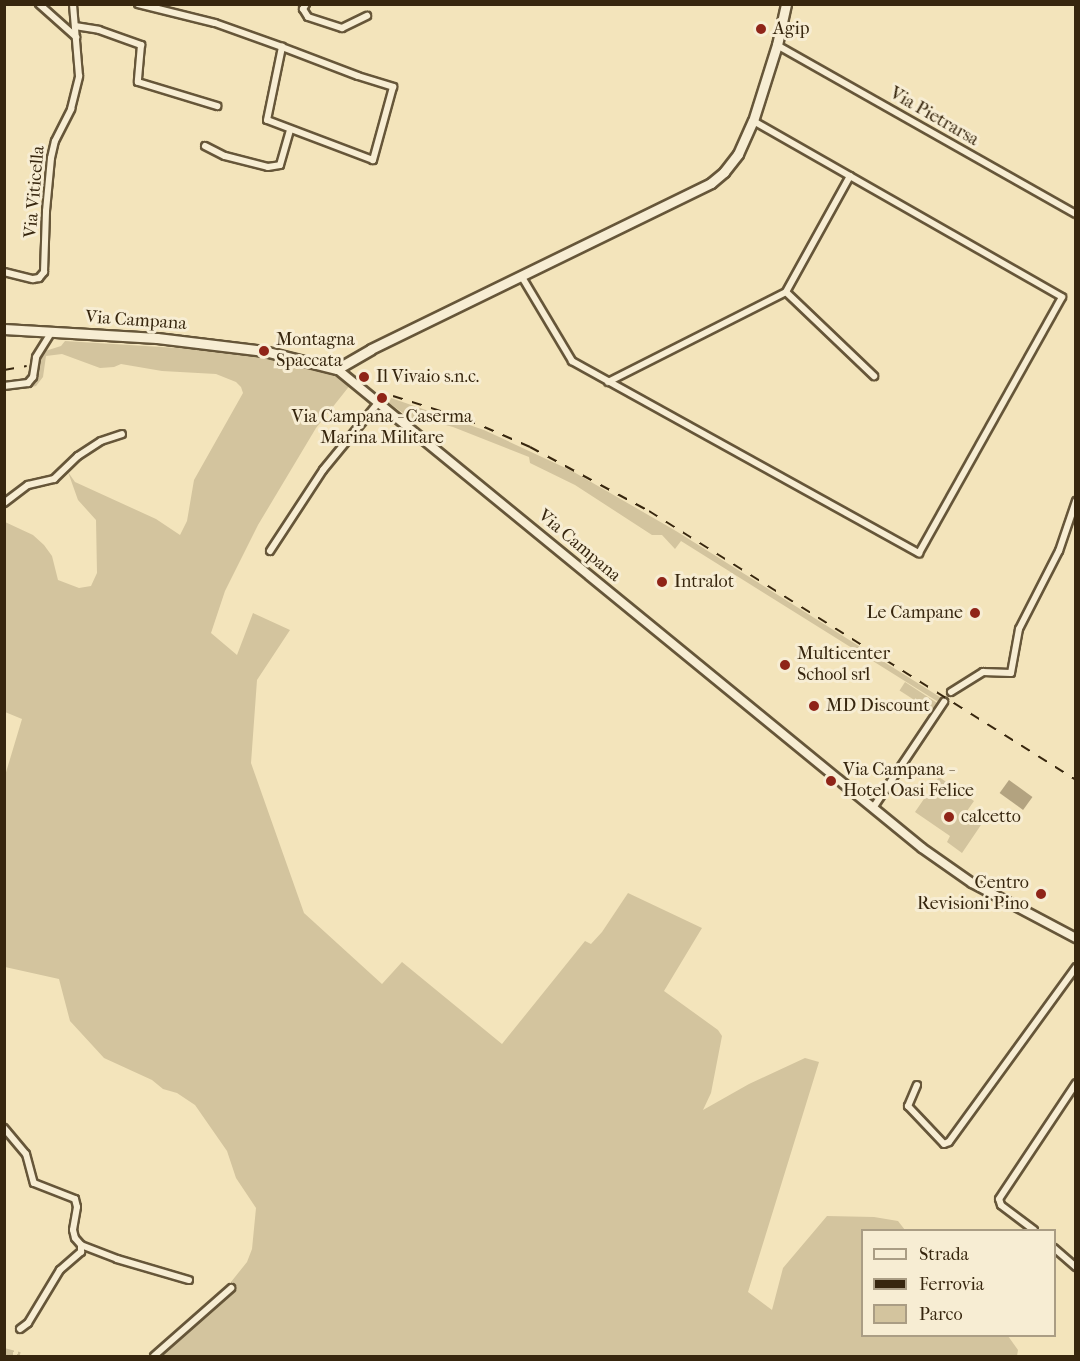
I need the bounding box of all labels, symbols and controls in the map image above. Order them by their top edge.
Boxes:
place label: Agip [773,18,809,40]
marker: Agip [754,22,768,36]
street label: Via Pietrarsa [886,83,982,151]
street label: Via Viticella [20,145,50,239]
street label: Via Campana [85,307,187,335]
place label: Montagna Spaccata [276,330,355,372]
marker: Montagna Spaccata [257,344,271,358]
place label: Il Vivaio s.n.c. [376,366,479,388]
marker: Il Vivaio s.n.c. [357,370,371,384]
marker: Via Campana - Caserma Marina Militare [375,391,389,405]
place label: Via Campana - Caserma Marina Militare [292,407,472,450]
street label: Via Campana [533,505,625,587]
place label: Intralot [674,571,734,593]
marker: Intralot [655,575,669,589]
place label: Le Campane [867,602,963,624]
marker: Le Campane [968,606,982,620]
place label: Multicenter School srl [797,644,890,686]
marker: Multicenter School srl [778,658,792,672]
place label: MD Discount [826,695,930,717]
marker: MD Discount [807,699,821,713]
place label: Via Campana - Hotel Oasi Felice [843,760,974,802]
marker: Via Campana - Hotel Oasi Felice [824,774,838,788]
place label: calcetto [961,806,1021,828]
marker: calcetto [942,810,956,824]
place label: Centro Revisioni Pino [917,873,1029,916]
marker: Centro Revisioni Pino [1034,887,1048,901]
legend [861,1229,1056,1337]
text: Strada [919,1244,969,1265]
text: Ferrovia [919,1274,984,1295]
text: Parco [919,1304,963,1325]

